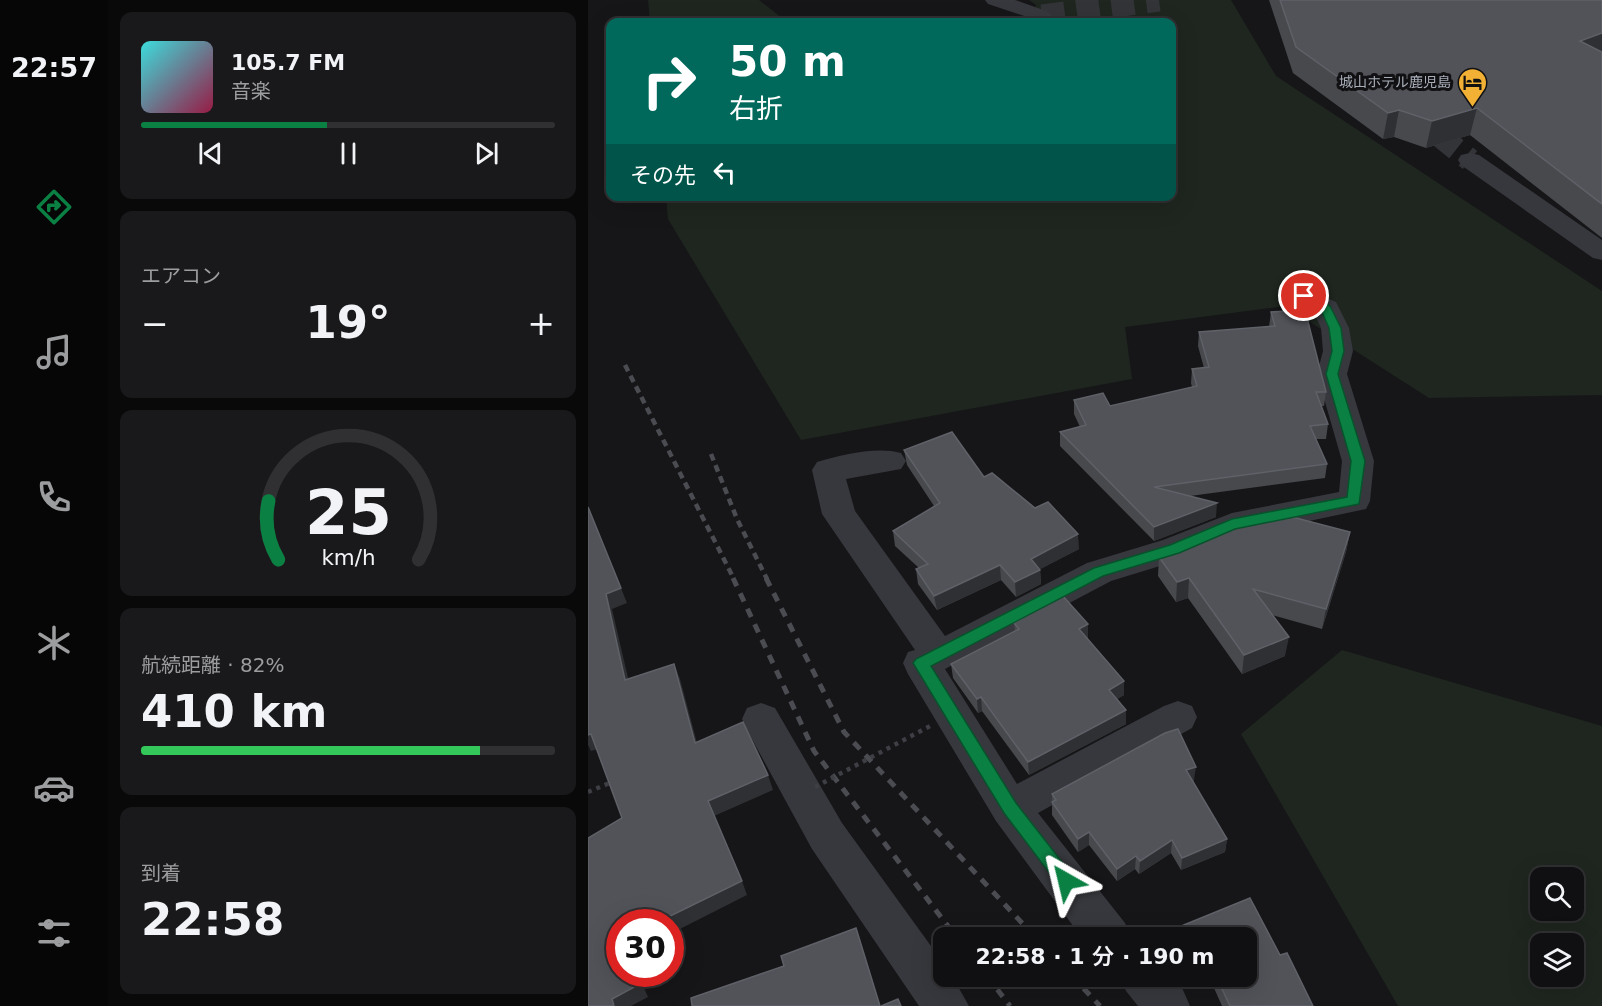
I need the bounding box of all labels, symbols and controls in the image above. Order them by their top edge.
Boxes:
text: 50 m [729,37,846,86]
icon: right [630,42,708,120]
text: 105.7 FM [231,50,345,75]
text: 22:57 [11,52,97,83]
hotel icon: 城山ホテル鹿児島 [1456,66,1488,108]
place label: 城山ホテル鹿児島 [1339,74,1451,90]
text: 音楽 [231,79,271,103]
text: 右折 [729,93,783,124]
icon: previous [194,137,227,170]
icon: pause [332,137,365,170]
icon: next [470,137,503,170]
icon: left [708,156,741,189]
text: その先 [630,163,696,188]
icon: directions [33,186,75,228]
text: エアコン [141,264,221,288]
pin [1278,270,1329,321]
icon: arrive [1287,279,1320,312]
text: 19° [305,296,391,349]
text: − [141,304,169,343]
text: + [527,304,555,343]
icon: music [33,331,75,373]
icon: phone [33,476,75,518]
text: 25 [305,476,391,549]
text: km/h [321,545,375,570]
icon: climate [33,622,75,664]
text: 航続距離 · 82% [141,653,285,677]
text: 410 km [141,685,327,738]
icon: car [33,767,75,809]
position arrow [1034,849,1098,913]
text: 到着 [141,861,181,885]
map controls [1530,867,1584,987]
button: search [1530,867,1584,921]
text: 22:58 [141,893,284,946]
speed limit sign: 30 [606,909,684,987]
icon: filters [33,912,75,954]
button: layers [1530,933,1584,987]
text: 22:58 · 1 分 · 190 m [976,944,1214,969]

